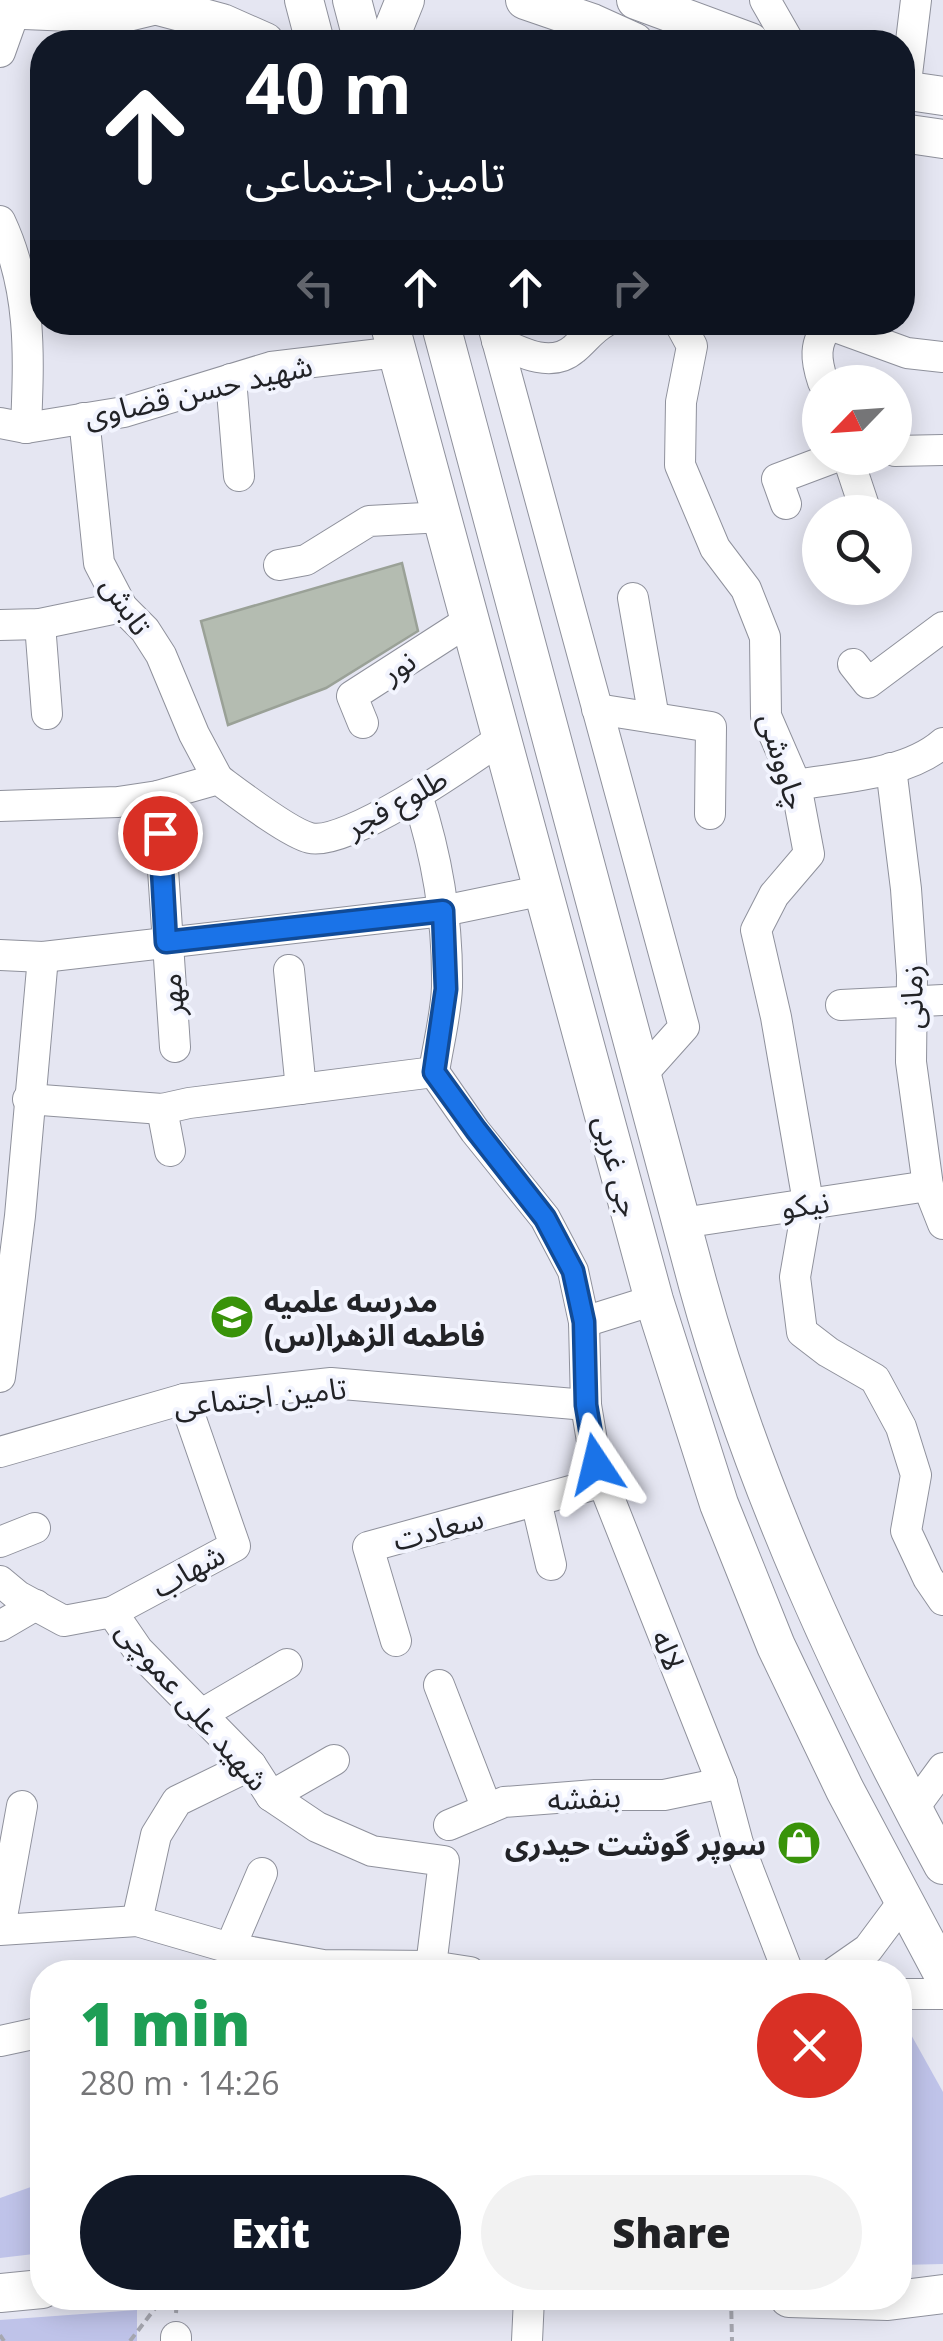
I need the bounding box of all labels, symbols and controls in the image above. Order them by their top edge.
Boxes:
text: 40 m [245,39,412,135]
icon: ahead [80,70,210,200]
text: تامین اجتماعی [245,144,505,205]
icon: left [288,260,343,315]
icon: ahead [393,260,448,315]
icon: ahead [498,260,553,315]
icon: right [603,260,658,315]
street label: شهید حسن قضاوی [80,344,316,436]
north arrow [802,365,912,475]
map controls [802,365,912,605]
button: search [802,495,912,605]
street label: تابش [92,567,162,643]
street label: نور [372,640,423,693]
street label: چاووشی [750,708,818,814]
street label: طلوع فجر [337,757,456,850]
pin [118,791,203,876]
icon: arrive [133,806,188,861]
street label: زمانی [890,964,932,1030]
street label: مهر [149,972,193,1019]
street label: جی غربی [585,1111,651,1221]
street label: نیکو [778,1180,832,1228]
place label: مدرسه علمیه فاطمه الزهرا(س) [264,1280,485,1355]
school or university icon: مدرسه علمیه فاطمه الزهرا(س) [209,1294,255,1340]
street label: تامین اجتماعی [172,1367,348,1425]
position arrow [544,1412,648,1516]
street label: سعادت [388,1496,488,1560]
street label: شهاب [144,1533,232,1607]
street label: شهید علی عموچی [107,1611,279,1799]
street label: لاله [643,1624,695,1676]
street label: بنفشه [546,1775,622,1819]
shop icon: سوپر گوشت حیدری [776,1820,822,1866]
place label: سوپر گوشت حیدری [505,1823,766,1864]
text: 1 min [80,1982,250,2064]
button: close [757,1993,862,2098]
text: 280 m · 14:26 [80,2061,279,2104]
button: Exit [80,2175,461,2290]
button: Share [481,2175,862,2290]

